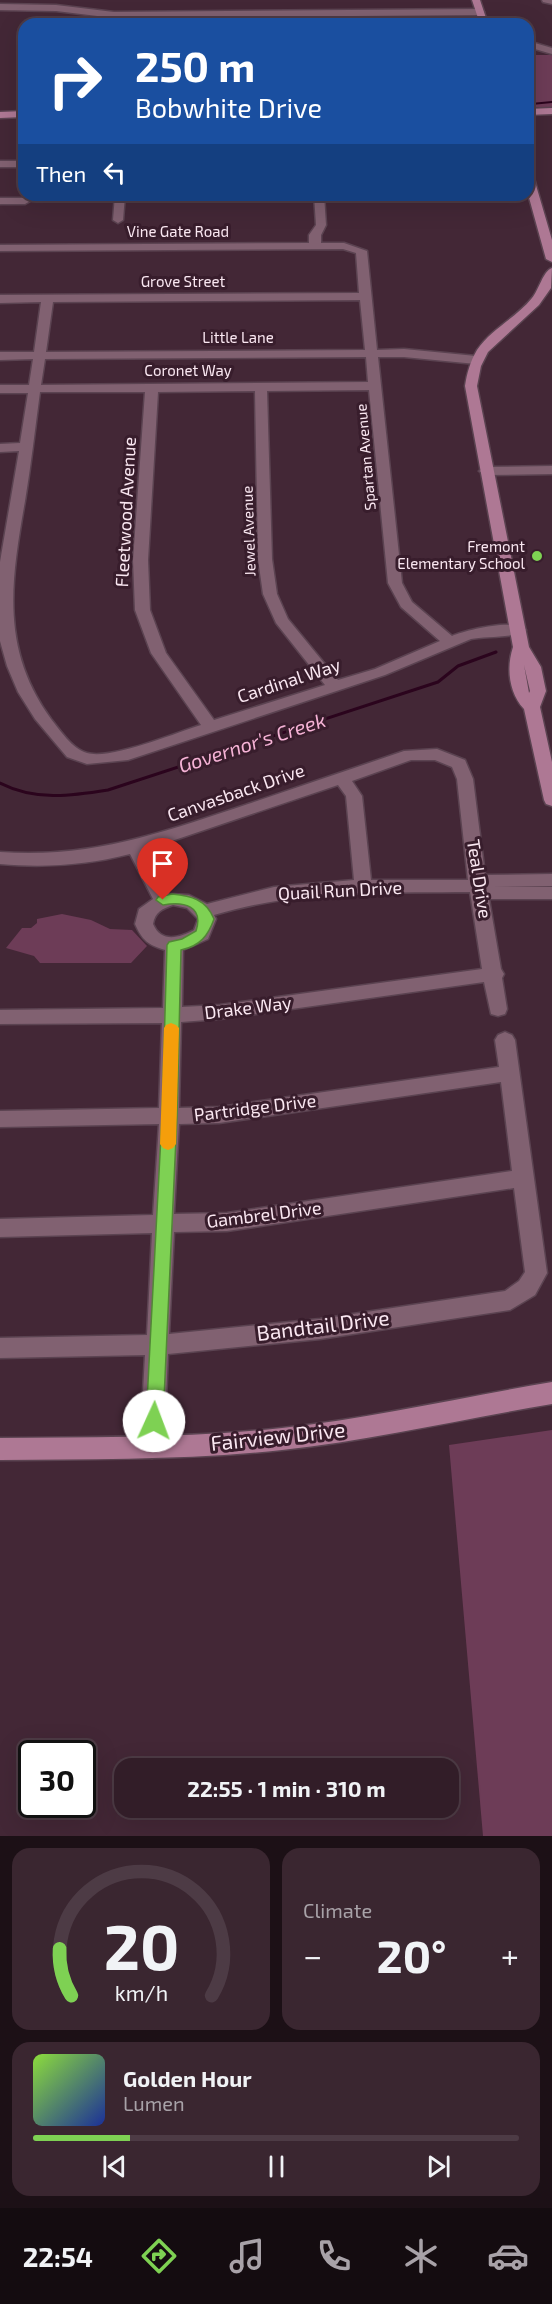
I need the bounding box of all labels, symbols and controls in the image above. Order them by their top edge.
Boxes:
text: 250 m [135,40,255,90]
icon: right [36,42,114,120]
text: Bobwhite Drive [135,91,322,123]
icon: left [98,156,131,189]
text: Then [36,160,86,186]
street label: Vine Gate Road [127,222,229,240]
street label: Grove Street [141,272,226,290]
street label: Little Lane [202,328,274,346]
street label: Coronet Way [144,361,232,379]
street label: Spartan Avenue [351,403,379,511]
street label: Fleetwood Avenue [110,436,140,588]
street label: Jewel Avenue [237,485,259,577]
place label: Fremont Elementary School [397,537,526,572]
marker: Fremont Elementary School [530,549,544,563]
street label: Cardinal Way [234,653,344,707]
water label: Governor's Creek [175,707,328,777]
street label: Canvasback Drive [164,758,307,826]
pin [137,838,188,900]
street label: Teal Drive [463,838,497,920]
icon: arrive [146,847,179,880]
street label: Quail Run Drive [277,876,403,904]
street label: Drake Way [203,991,293,1023]
street label: Partridge Drive [193,1089,317,1125]
street label: Gambrel Drive [205,1196,323,1232]
street label: Bandtail Drive [255,1304,391,1345]
position arrow [122,1389,186,1453]
street label: Fairview Drive [209,1416,346,1455]
speed limit sign: 30 [18,1740,96,1818]
text: 22:55 · 1 min · 310 m [187,1775,386,1801]
text: Climate [303,1898,372,1922]
text: 20 [103,1908,179,1983]
text: 20° [377,1928,447,1982]
text: − [303,1935,322,1975]
text: + [501,1935,519,1975]
text: km/h [114,1980,168,2005]
text: Golden Hour [123,2065,252,2091]
text: Lumen [123,2091,185,2115]
icon: previous [98,2150,131,2183]
icon: pause [260,2150,293,2183]
icon: next [422,2150,455,2183]
icon: directions [138,2235,180,2277]
icon: music [226,2235,268,2277]
icon: phone [313,2235,355,2277]
icon: climate [400,2235,442,2277]
icon: car [487,2235,529,2277]
text: 22:54 [23,2240,93,2272]

